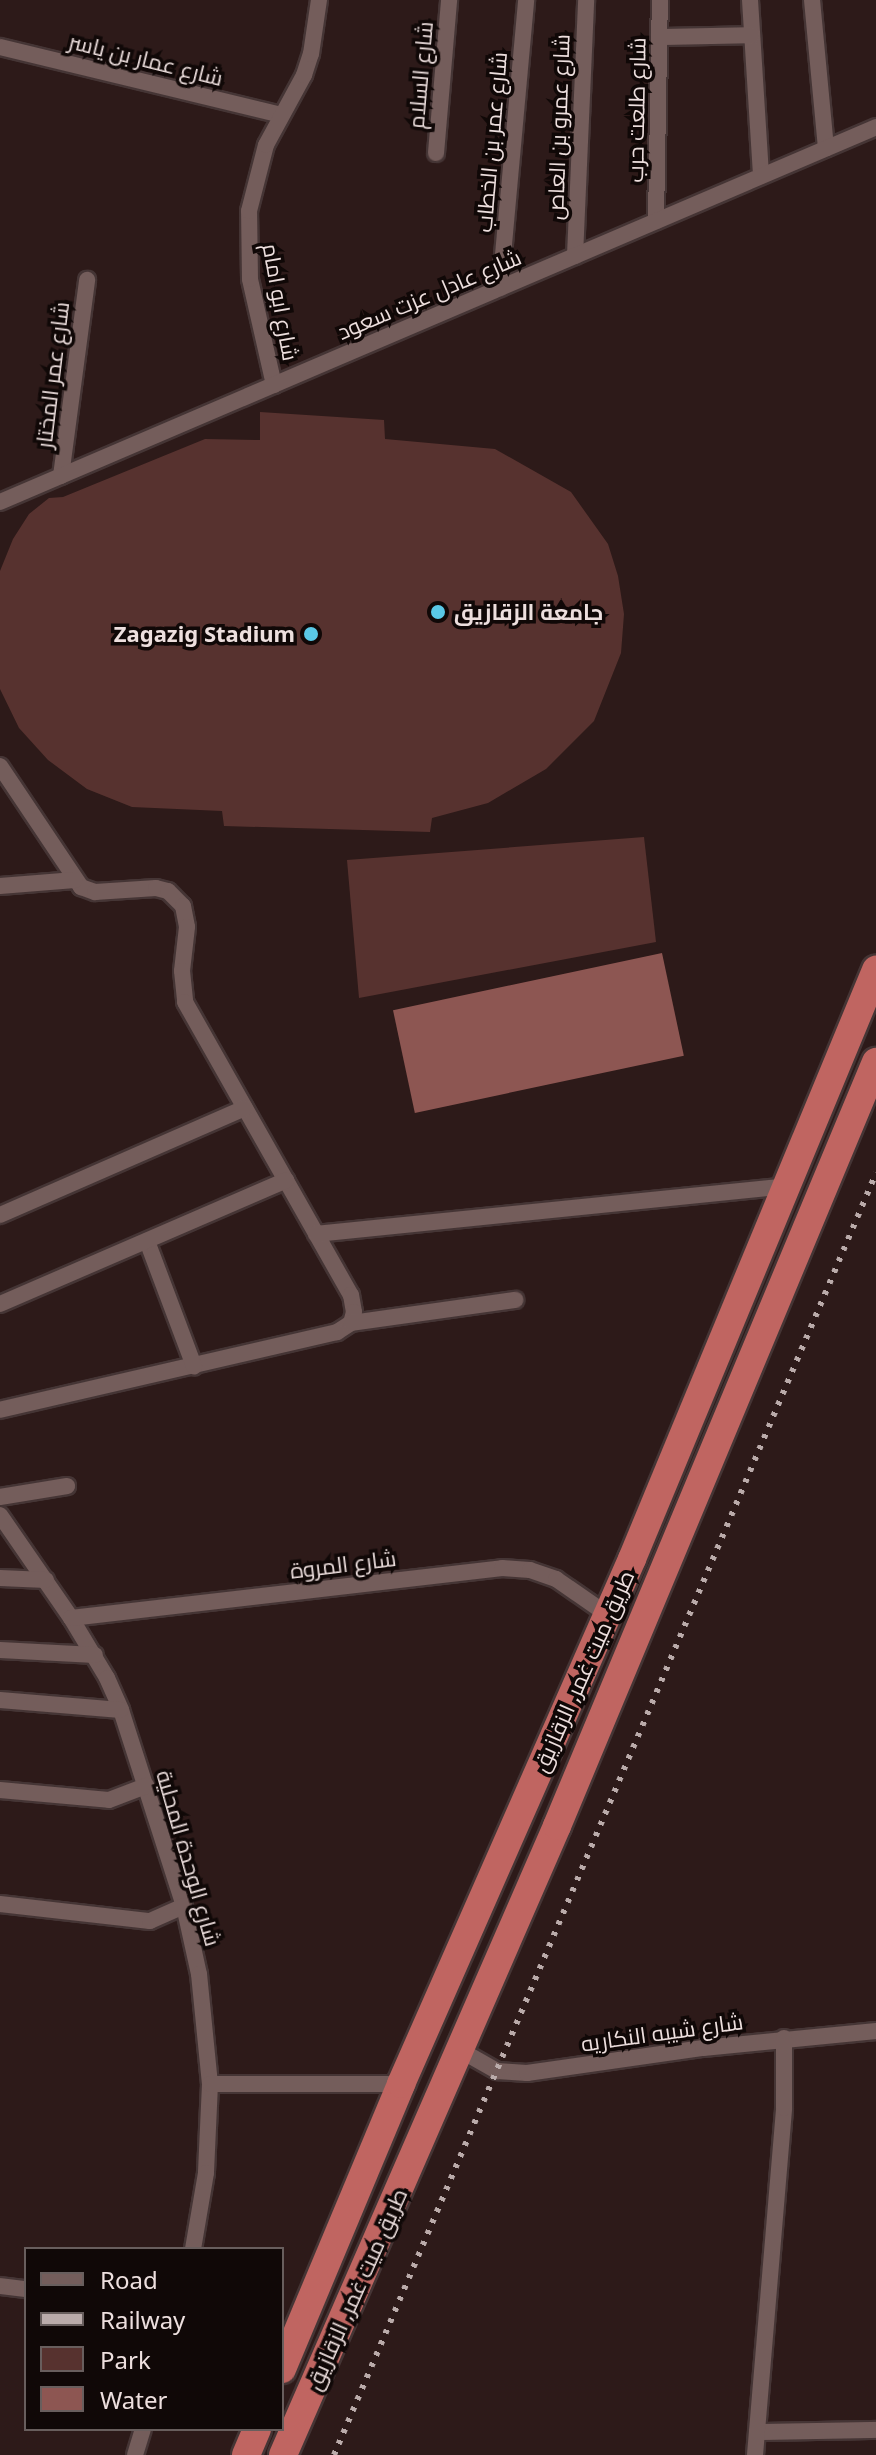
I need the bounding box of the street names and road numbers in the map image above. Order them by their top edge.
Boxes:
street label: شارع السلام [402,20,438,130]
street label: شارع عمار بن ياسر [66,27,226,91]
street label: شارع عمرو بن العاص [542,34,574,220]
street label: شارع طلعت حرب [622,37,650,183]
street label: شارع عمر بن الخطاب [470,51,512,233]
street label: شارع ابو امام [258,241,304,363]
street label: شارع عادل عزت سعود [333,243,525,345]
street label: شارع عمر المختار [30,300,74,450]
street label: شارع المروة [288,1544,398,1584]
street label: طريق ميت غمر, الزقازيق [527,1566,639,1776]
street label: شارع الوحدة المحلية [151,1767,227,1949]
street label: شارع شيبه النكاريه [579,2008,745,2056]
street label: طريق ميت غمر, الزقازيق [300,2184,412,2394]

